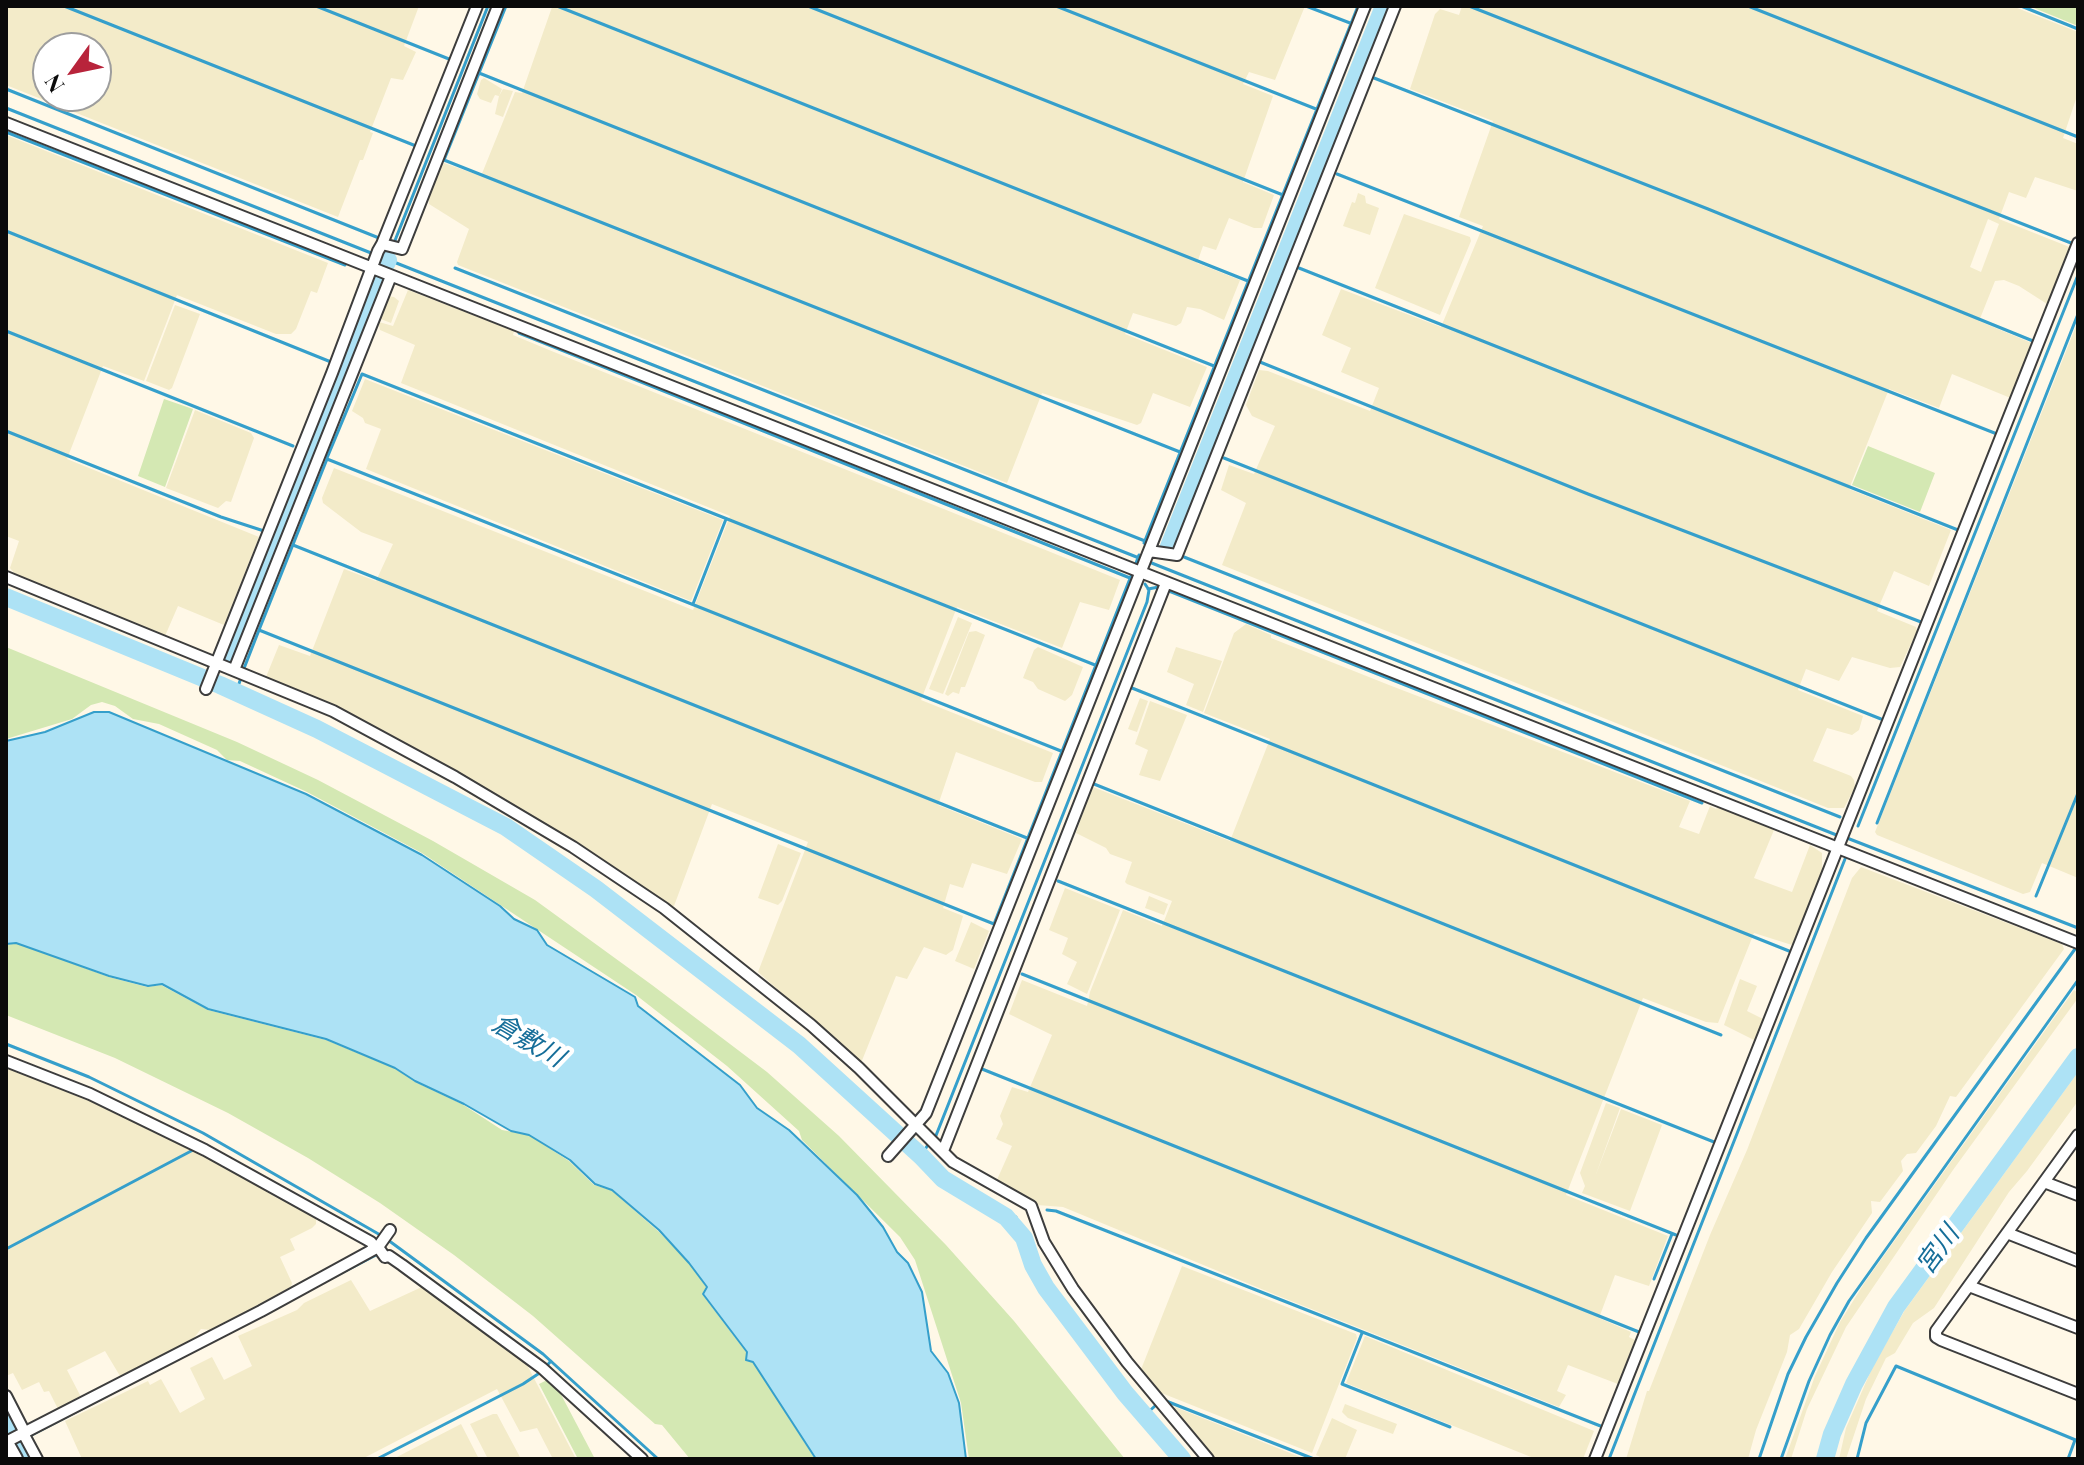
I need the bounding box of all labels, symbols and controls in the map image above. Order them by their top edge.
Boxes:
north arrow [32,32,112,112]
text: N [37,69,70,99]
water label: 倉敷川 [486,1008,570,1074]
water label: 宮川 [1910,1220,1966,1280]

